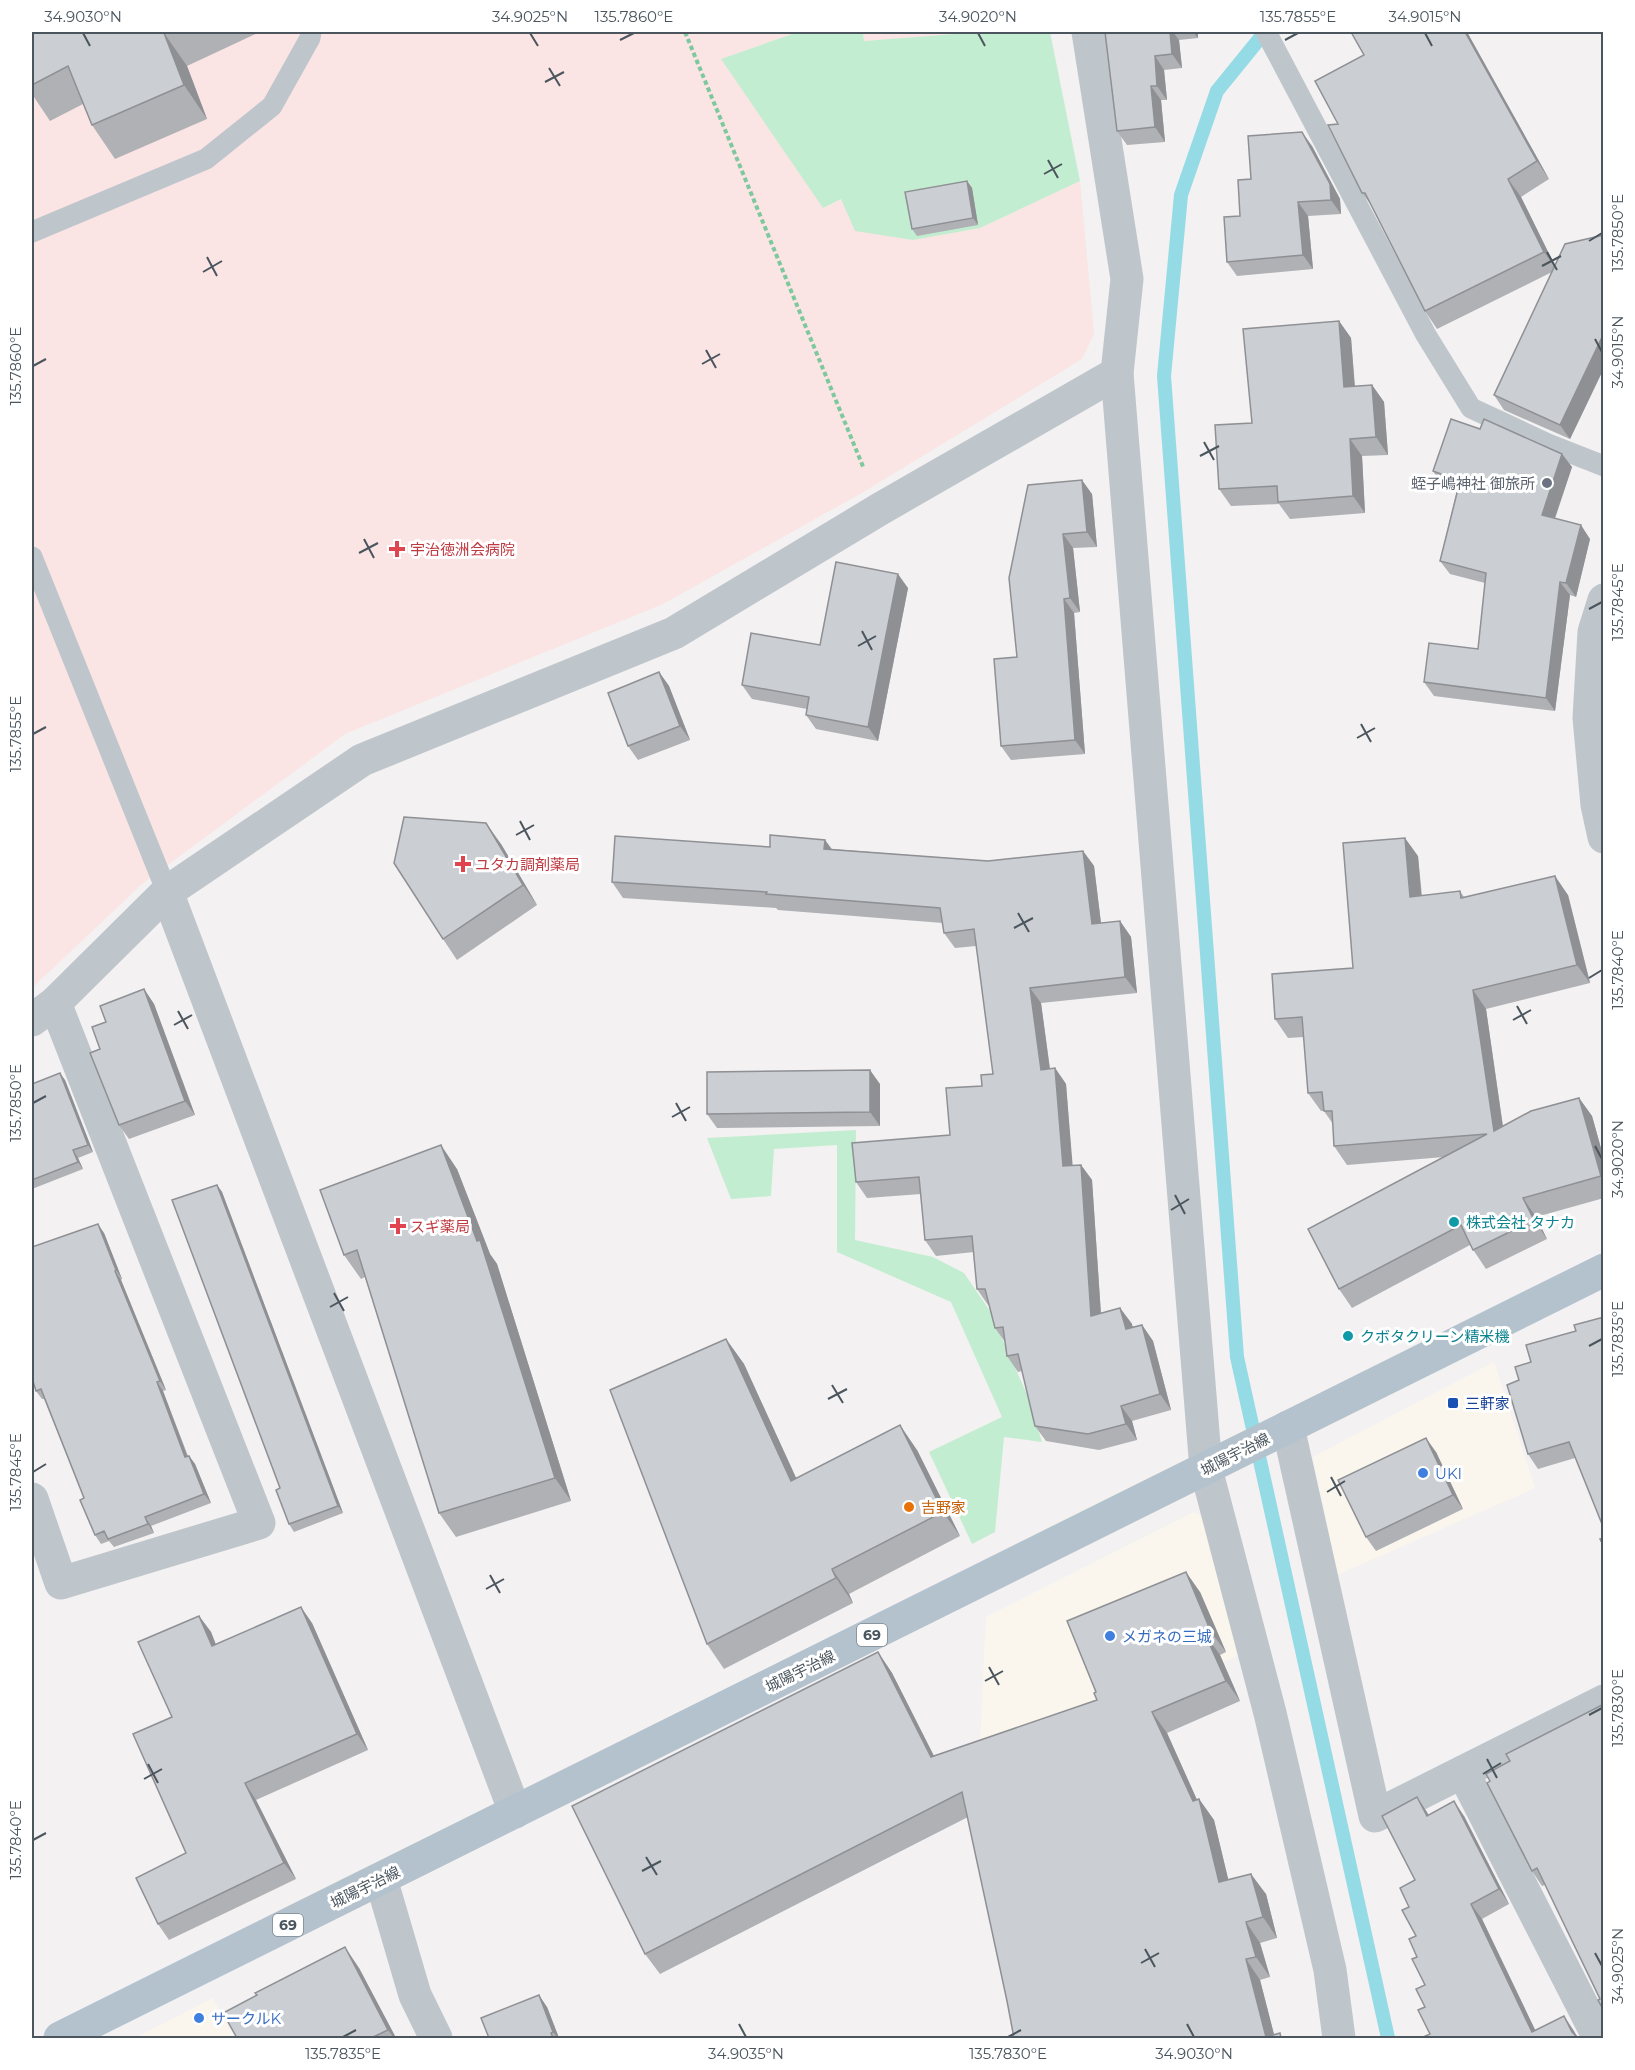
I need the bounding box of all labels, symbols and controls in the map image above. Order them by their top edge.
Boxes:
text: 34.9030°N [44,7,122,26]
text: 34.9025°N [492,7,568,26]
text: 135.7860°E [595,7,673,26]
text: 34.9020°N [939,7,1017,26]
text: 135.7855°E [1260,7,1336,26]
text: 34.9015°N [1388,7,1462,26]
text: 135.7850°E [1608,194,1627,272]
text: 34.9015°N [1608,315,1627,389]
text: 135.7860°E [6,327,25,405]
place label: 蛭子嶋神社 御旅所 [1411,474,1535,493]
marker: 蛭子嶋神社 御旅所 [1540,476,1554,490]
marker: 宇治徳洲会病院 [388,540,406,558]
place label: 宇治徳洲会病院 [410,540,515,559]
text: 135.7845°E [1608,563,1627,641]
text: 135.7855°E [6,696,25,772]
place label: ユタカ調剤薬局 [475,855,580,874]
marker: ユタカ調剤薬局 [456,857,470,871]
text: 135.7840°E [1608,930,1627,1010]
text: 135.7850°E [6,1064,25,1142]
text: 34.9020°N [1608,1120,1627,1198]
place label: 株式会社 タナカ [1466,1213,1575,1232]
marker: 株式会社 タナカ [1447,1215,1461,1229]
place label: スギ薬局 [410,1217,470,1236]
marker: スギ薬局 [391,1219,405,1233]
text: 135.7835°E [1608,1301,1627,1377]
place label: クボタクリーン精米機 [1360,1327,1509,1346]
marker: クボタクリーン精米機 [1341,1329,1355,1343]
place label: 三軒家 [1465,1394,1510,1413]
marker: 三軒家 [1446,1396,1460,1410]
street label: 城陽宇治線 [1197,1429,1273,1479]
text: 135.7845°E [6,1433,25,1511]
place label: UKI [1435,1464,1462,1483]
marker: UKI [1416,1466,1430,1480]
place label: 吉野家 [921,1498,966,1517]
marker: 吉野家 [902,1500,916,1514]
road number: 69 [857,1624,887,1646]
place label: メガネの三城 [1122,1627,1212,1646]
marker: メガネの三城 [1103,1629,1117,1643]
street label: 城陽宇治線 [762,1646,838,1696]
text: 135.7830°E [1608,1669,1627,1747]
text: 135.7840°E [6,1800,25,1880]
street label: 城陽宇治線 [327,1862,403,1912]
road number: 69 [273,1914,303,1936]
text: 34.9025°N [1608,1928,1627,2004]
place label: サークルK [211,2009,282,2028]
marker: サークルK [192,2011,206,2025]
text: 135.7835°E [305,2044,381,2063]
text: 34.9035°N [708,2044,784,2063]
text: 135.7830°E [969,2044,1047,2063]
text: 34.9030°N [1155,2044,1233,2063]

